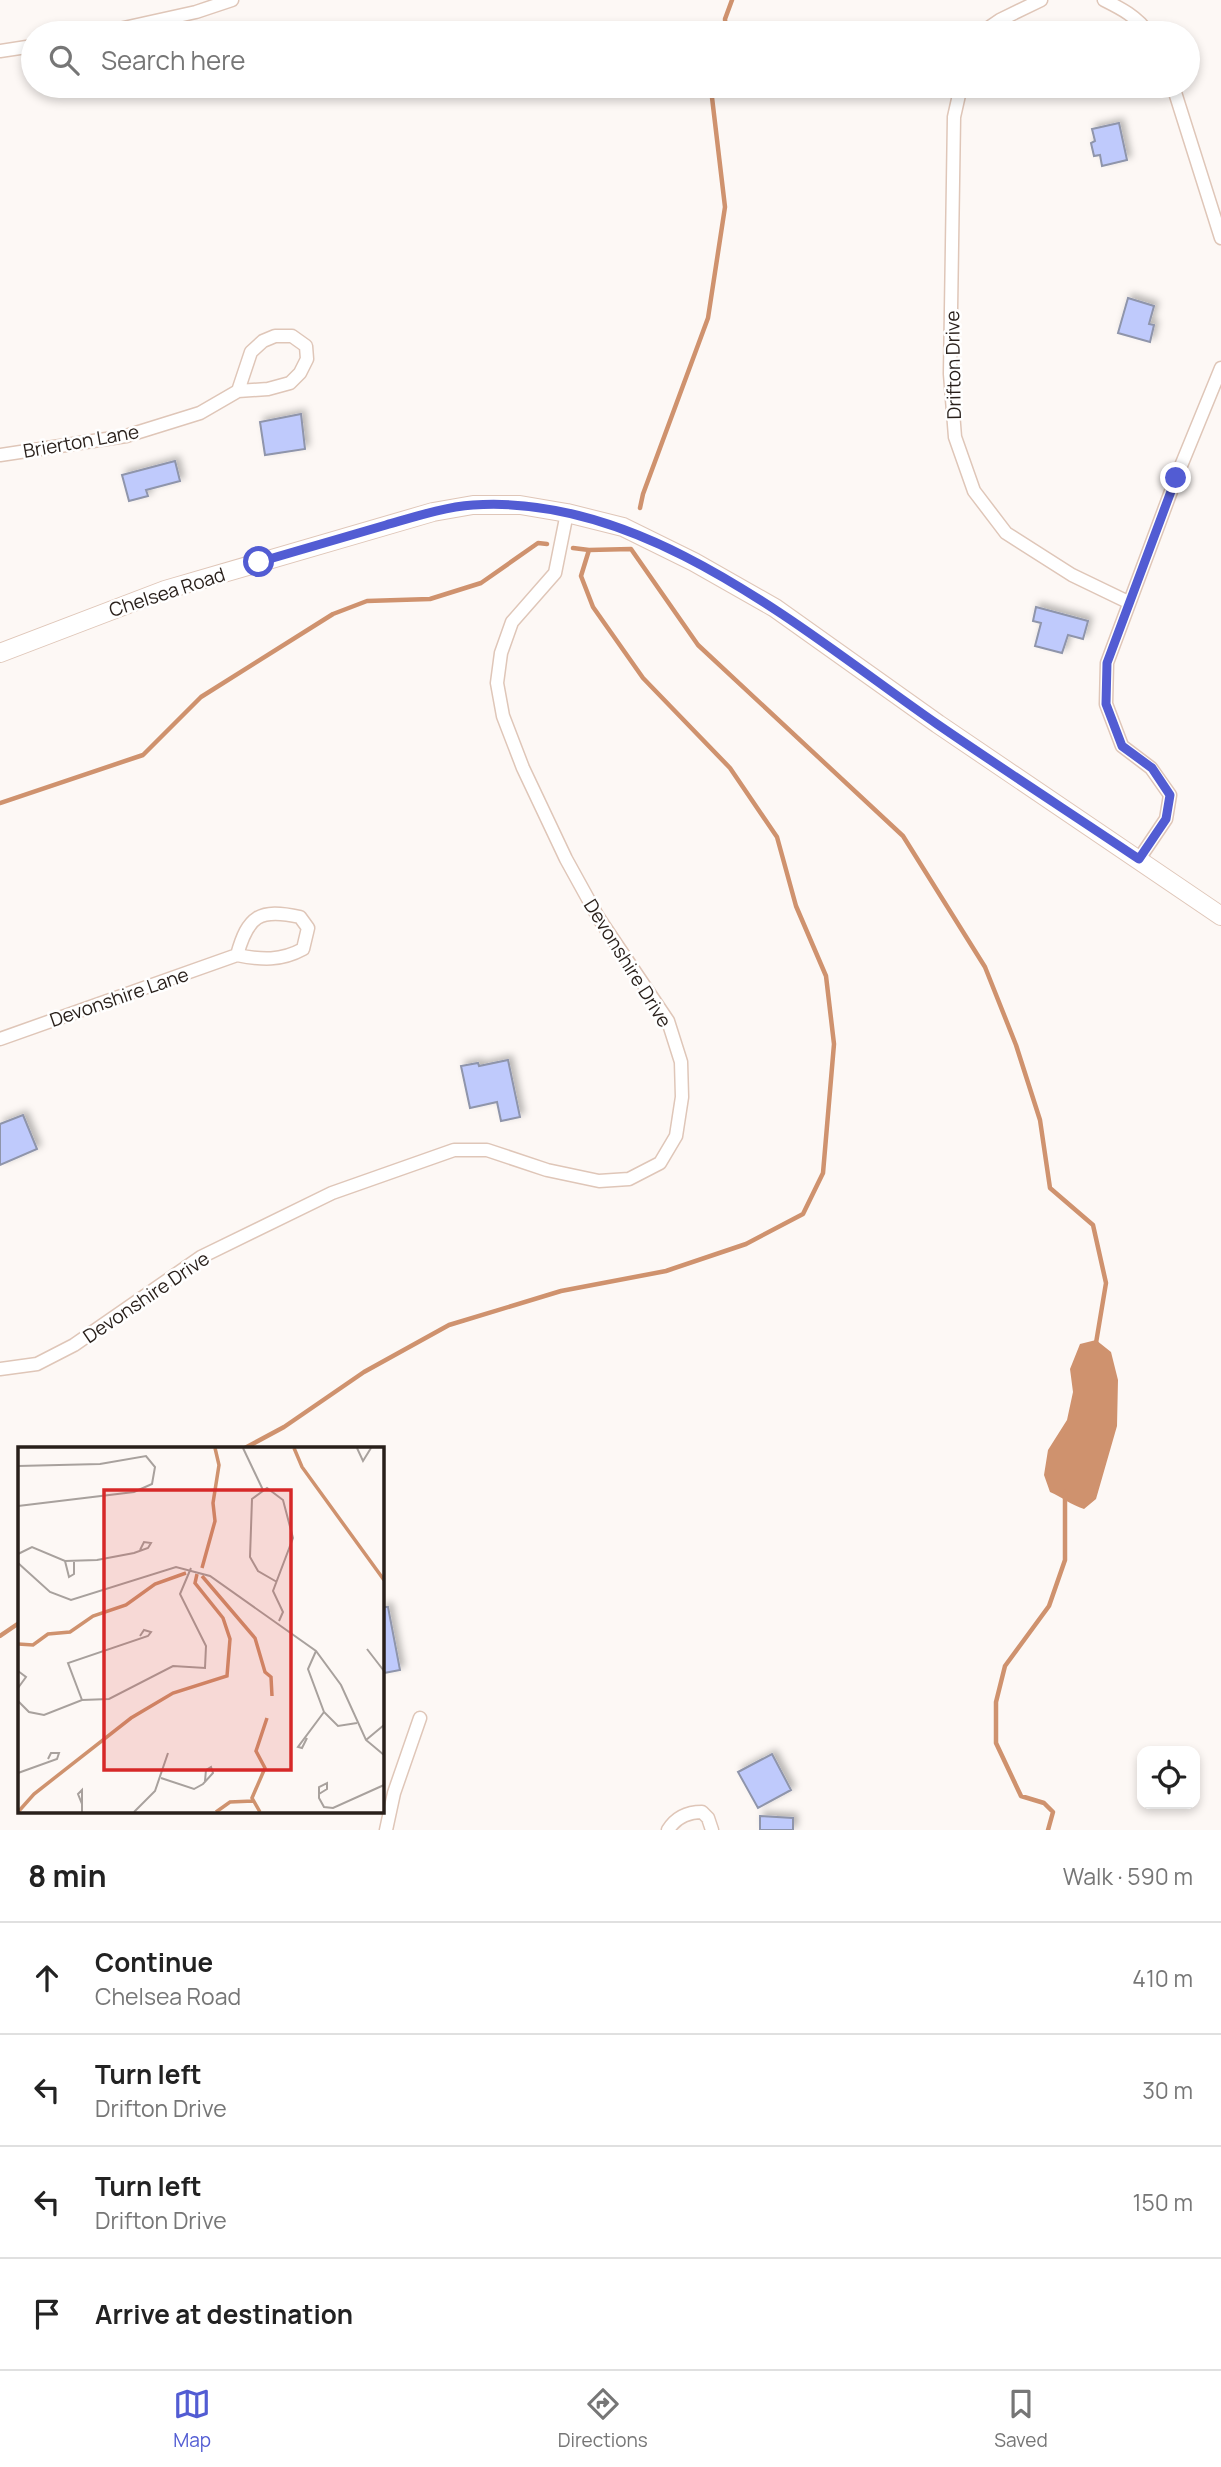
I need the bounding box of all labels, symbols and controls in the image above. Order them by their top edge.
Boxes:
search box [21,21,1200,98]
icon: search [45,41,83,79]
text: Search here [101,42,246,78]
street label: Drifton Drive [939,310,967,420]
street label: Brierton Lane [21,418,141,464]
route end [1160,462,1191,493]
route start [243,546,274,577]
street label: Chelsea Road [106,561,228,623]
street label: Devonshire Drive [578,894,678,1032]
street label: Devonshire Lane [46,961,192,1033]
street label: Devonshire Drive [78,1245,214,1349]
inset map [18,1447,383,1812]
map controls [1137,1746,1200,1809]
button: locate [1137,1746,1200,1809]
text: 8 min [28,1855,107,1896]
text: Walk · 590 m [1063,1860,1193,1892]
text: Continue [95,1944,213,1980]
icon: ahead [28,1959,66,1997]
text: 410 m [1132,1962,1193,1994]
text: Chelsea Road [95,1980,241,2012]
text: Turn left [95,2056,202,2092]
icon: left [28,2071,66,2109]
text: 30 m [1142,2074,1193,2106]
text: Drifton Drive [95,2092,227,2124]
text: Turn left [95,2168,202,2204]
icon: left [28,2183,66,2221]
text: 150 m [1133,2186,1193,2218]
text: Drifton Drive [95,2204,227,2236]
icon: arrive [28,2295,66,2333]
text: Arrive at destination [95,2296,353,2332]
tab: Map [173,2385,211,2453]
tab: Directions [558,2385,648,2453]
tab: Saved [994,2385,1048,2453]

